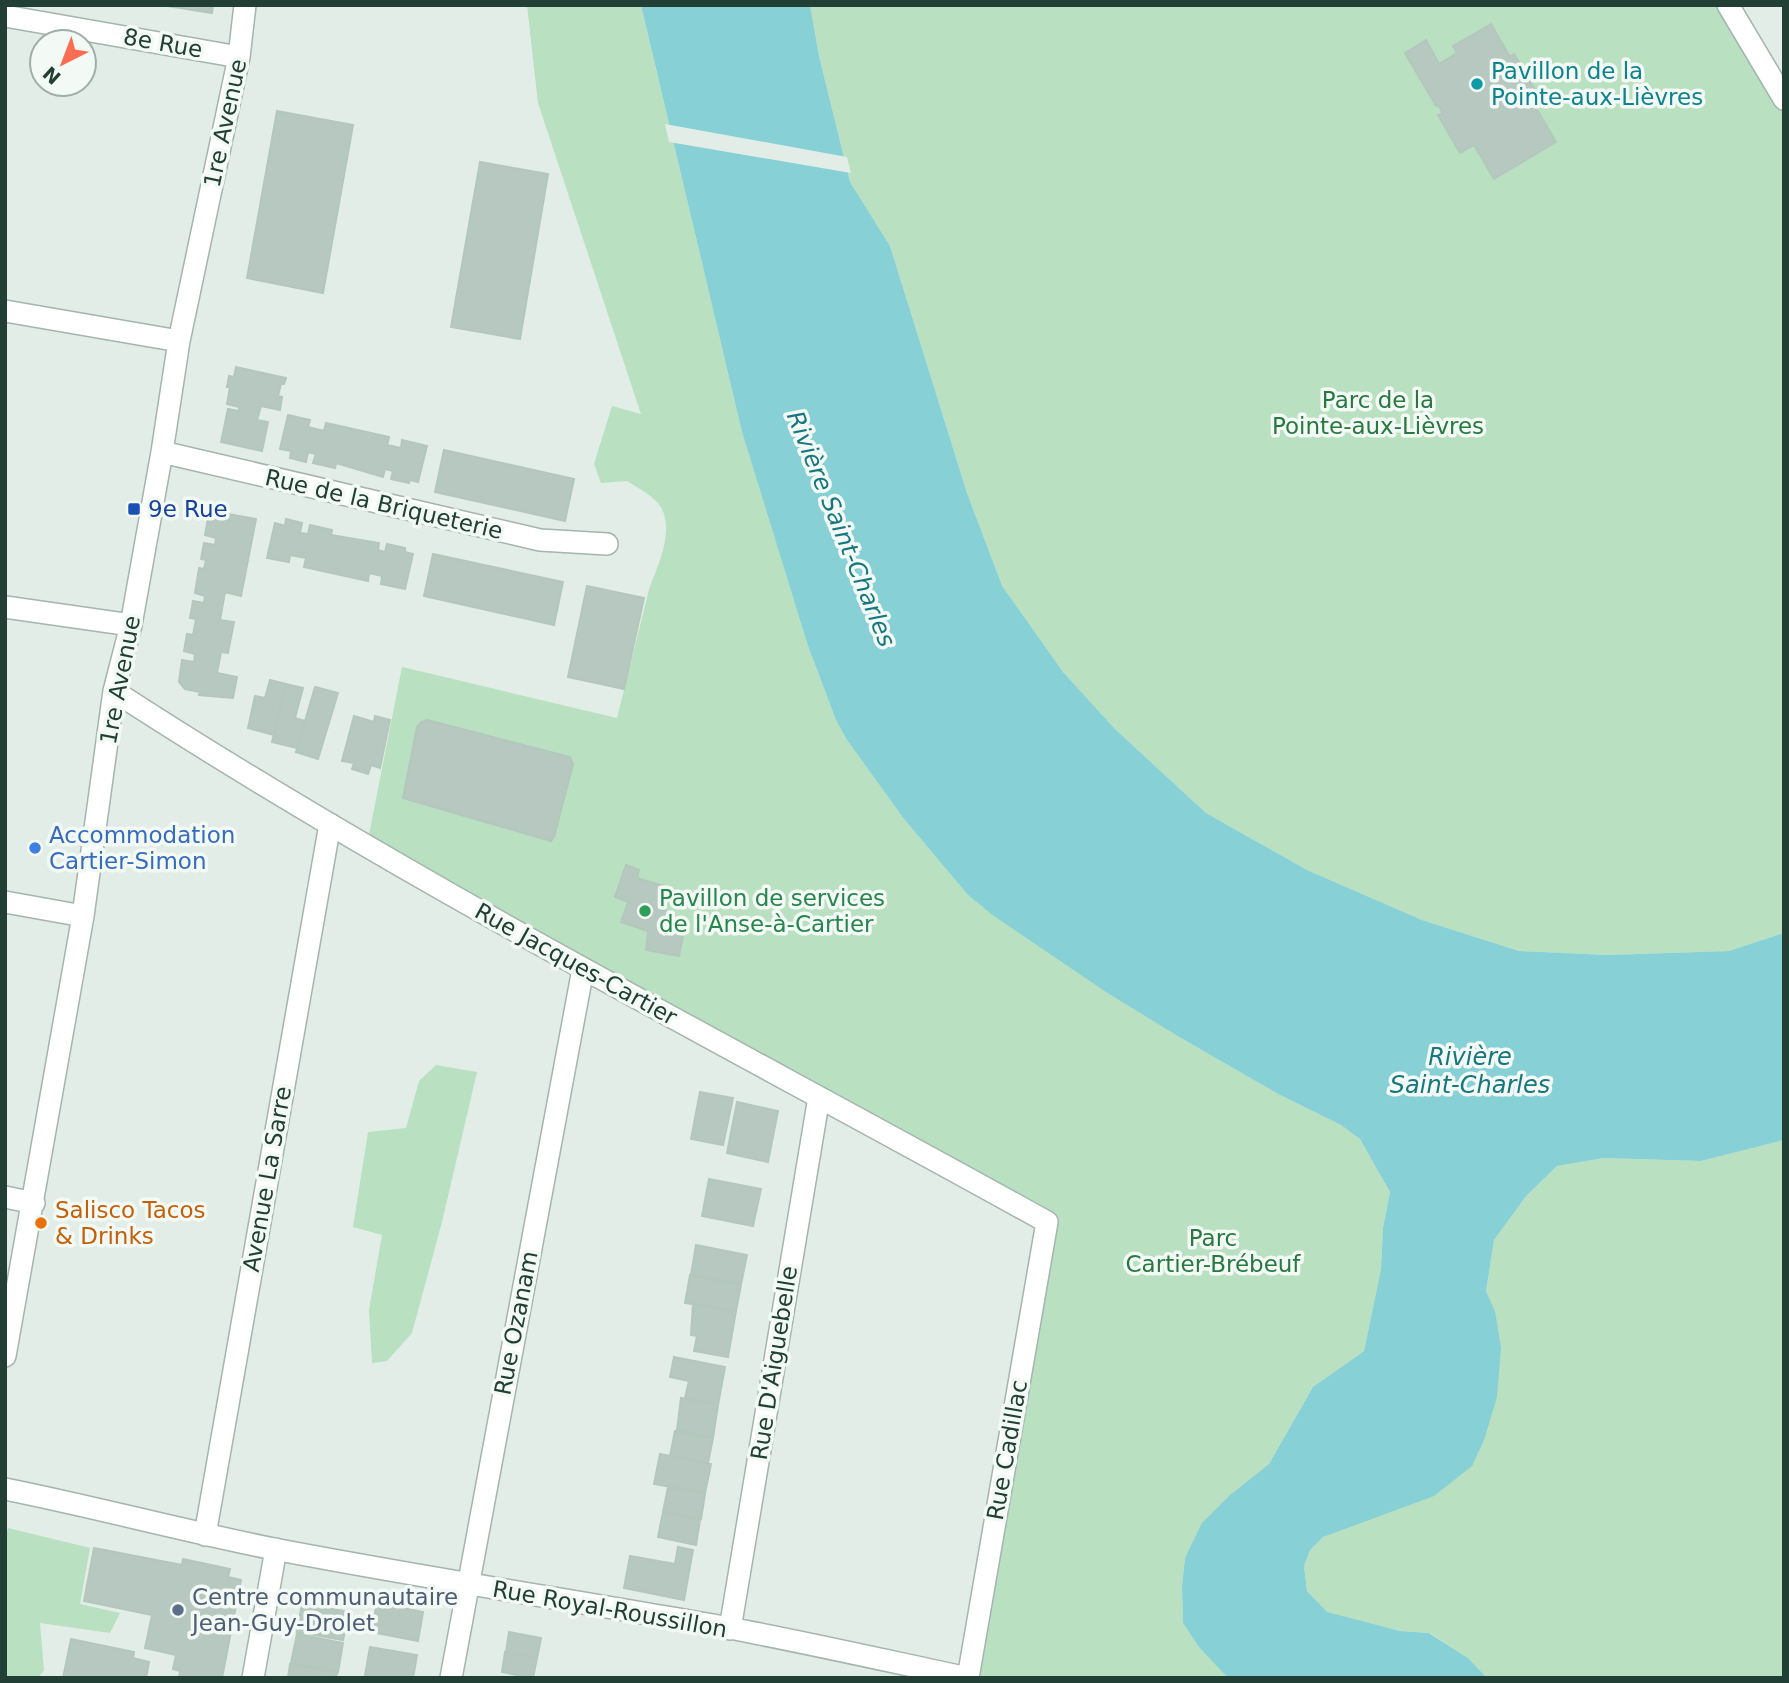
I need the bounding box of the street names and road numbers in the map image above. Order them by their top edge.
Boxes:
street label: 8e Rue [121,23,205,63]
street label: 1re Avenue [199,56,251,190]
street label: Rue de la Briqueterie [263,464,505,544]
street label: 1re Avenue [95,613,145,747]
street label: Rue Jacques-Cartier [471,898,682,1031]
street label: Avenue La Sarre [238,1084,296,1274]
street label: Rue Ozanam [489,1249,543,1397]
street label: Rue D'Aiguebelle [746,1264,802,1462]
street label: Rue Cadillac [982,1378,1032,1522]
street label: Rue Royal-Roussillon [491,1576,729,1642]

